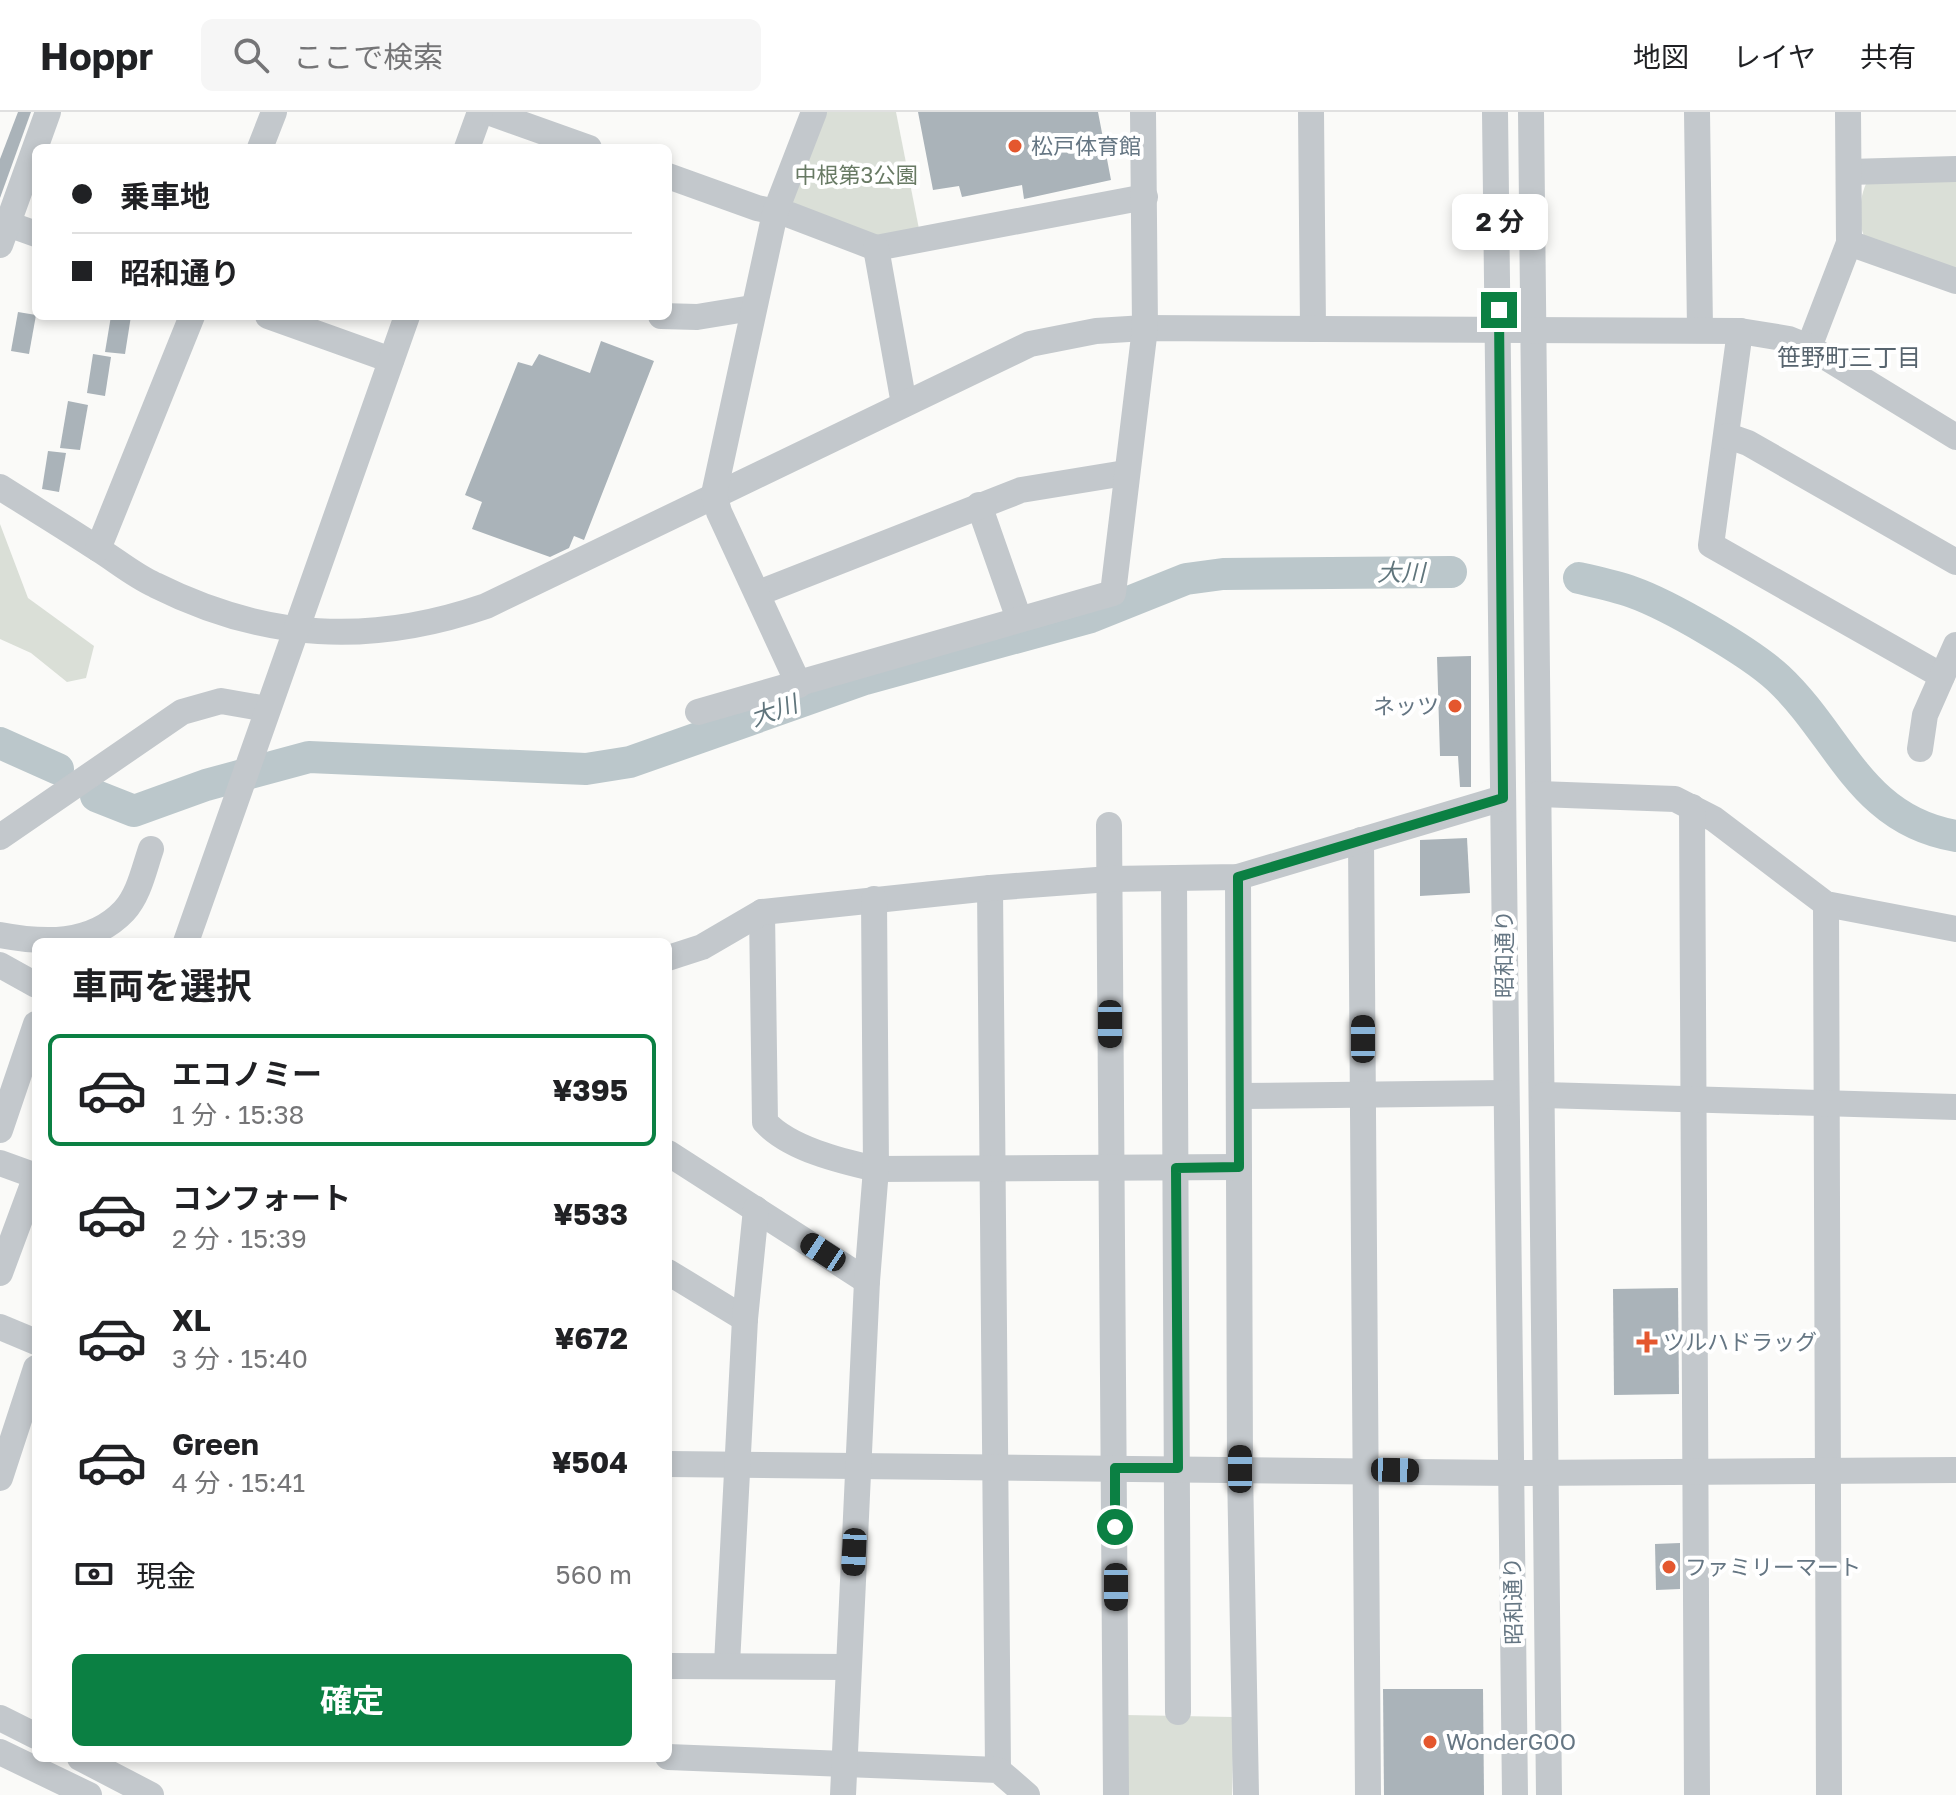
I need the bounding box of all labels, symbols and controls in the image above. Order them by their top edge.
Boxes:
search box [201,19,761,91]
text: Hoppr [40,33,153,78]
icon: search [229,33,273,77]
text: ここで検索 [293,39,443,75]
text: 地図 [1633,40,1689,73]
text: レイヤ [1733,40,1816,73]
text: 共有 [1860,40,1916,73]
place label: 松戸体育館 [1031,132,1141,159]
marker: 松戸体育館 [1006,137,1024,155]
park label: 中根第3公園 [795,161,917,188]
text: 乗車地 [120,178,210,214]
callout: 2 分 [1451,194,1547,250]
text: 2 分 [1476,206,1524,237]
text: 昭和通り [120,255,240,291]
route end [1481,292,1517,328]
district label: 笹野町三丁目 [1777,342,1921,371]
water label: 大川 [1377,557,1428,586]
water label: 大川 [746,687,804,731]
place label: ネッツ [1373,692,1439,719]
marker: ネッツ [1446,697,1464,715]
street label: 昭和通り [1490,910,1517,998]
text: 車両を選択 [72,964,252,1007]
car [1098,1000,1122,1048]
car [1351,1015,1375,1063]
icon: car [76,1054,148,1126]
text: エコノミー [172,1056,322,1092]
text: ¥395 [553,1072,628,1108]
text: 1 分 · 15:38 [172,1099,304,1130]
icon: car [76,1178,148,1250]
text: コンフォート [172,1180,351,1216]
text: ¥533 [553,1196,628,1232]
text: 2 分 · 15:39 [172,1223,307,1254]
car [796,1229,850,1275]
icon: car [76,1302,148,1374]
text: XL [172,1302,211,1338]
text: ¥672 [555,1320,628,1356]
place label: ツルハドラッグ [1663,1328,1817,1355]
marker: ツルハドラッグ [1638,1333,1656,1351]
text: 3 分 · 15:40 [172,1343,308,1374]
icon: car [76,1426,148,1498]
text: Green [172,1426,259,1462]
text: ¥504 [552,1444,628,1480]
car [1228,1445,1252,1493]
car [1371,1458,1419,1482]
text: 4 分 · 15:41 [172,1467,305,1498]
route start [1097,1509,1133,1545]
car [841,1527,867,1577]
icon: cash [72,1552,116,1596]
place label: ファミリーマート [1685,1553,1861,1580]
street label: 昭和通り [1498,1557,1527,1645]
text: 現金 [136,1558,196,1594]
marker: ファミリーマート [1660,1558,1678,1576]
text: 560 m [556,1559,632,1590]
car [1104,1563,1128,1611]
button: 確定 [72,1654,632,1746]
place label: WonderGOO [1446,1728,1576,1755]
marker: WonderGOO [1421,1733,1439,1751]

